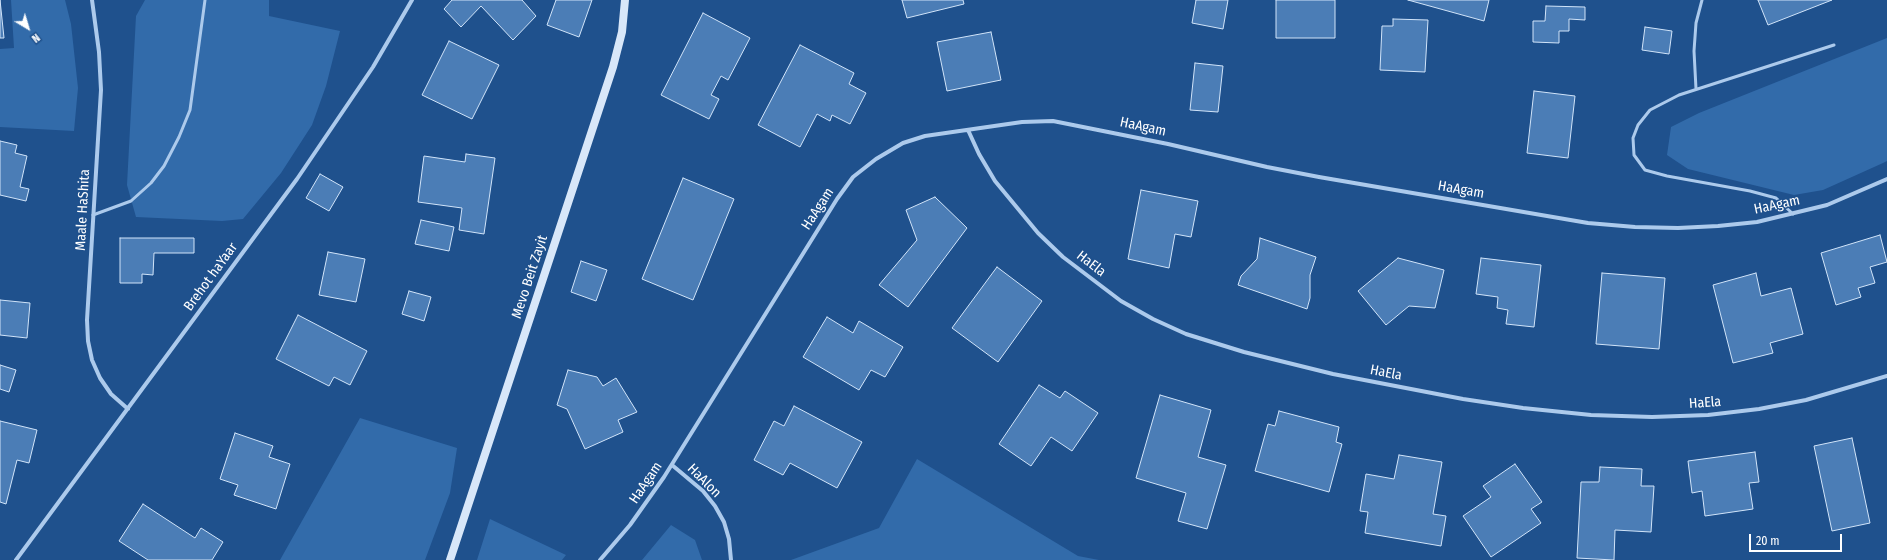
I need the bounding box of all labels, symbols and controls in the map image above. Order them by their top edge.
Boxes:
north arrow [8,8,48,48]
text: N [29,31,42,45]
street label: HaAgam [1118,114,1168,140]
street label: Maale HaShita [72,169,94,251]
street label: HaAgam [1437,178,1485,202]
street label: HaAgam [798,185,838,233]
street label: HaAgam [1752,192,1802,218]
street label: Mevo Beit Zayit [509,233,551,321]
street label: Brehot haYaar [181,240,241,314]
street label: HaEla [1073,247,1109,281]
street label: HaEla [1369,362,1403,384]
street label: HaEla [1688,393,1722,413]
street label: HaAgam [626,459,666,507]
street label: HaAlon [684,461,724,501]
scale bar [1751,526,1844,552]
text: 20 m [1756,534,1780,548]

